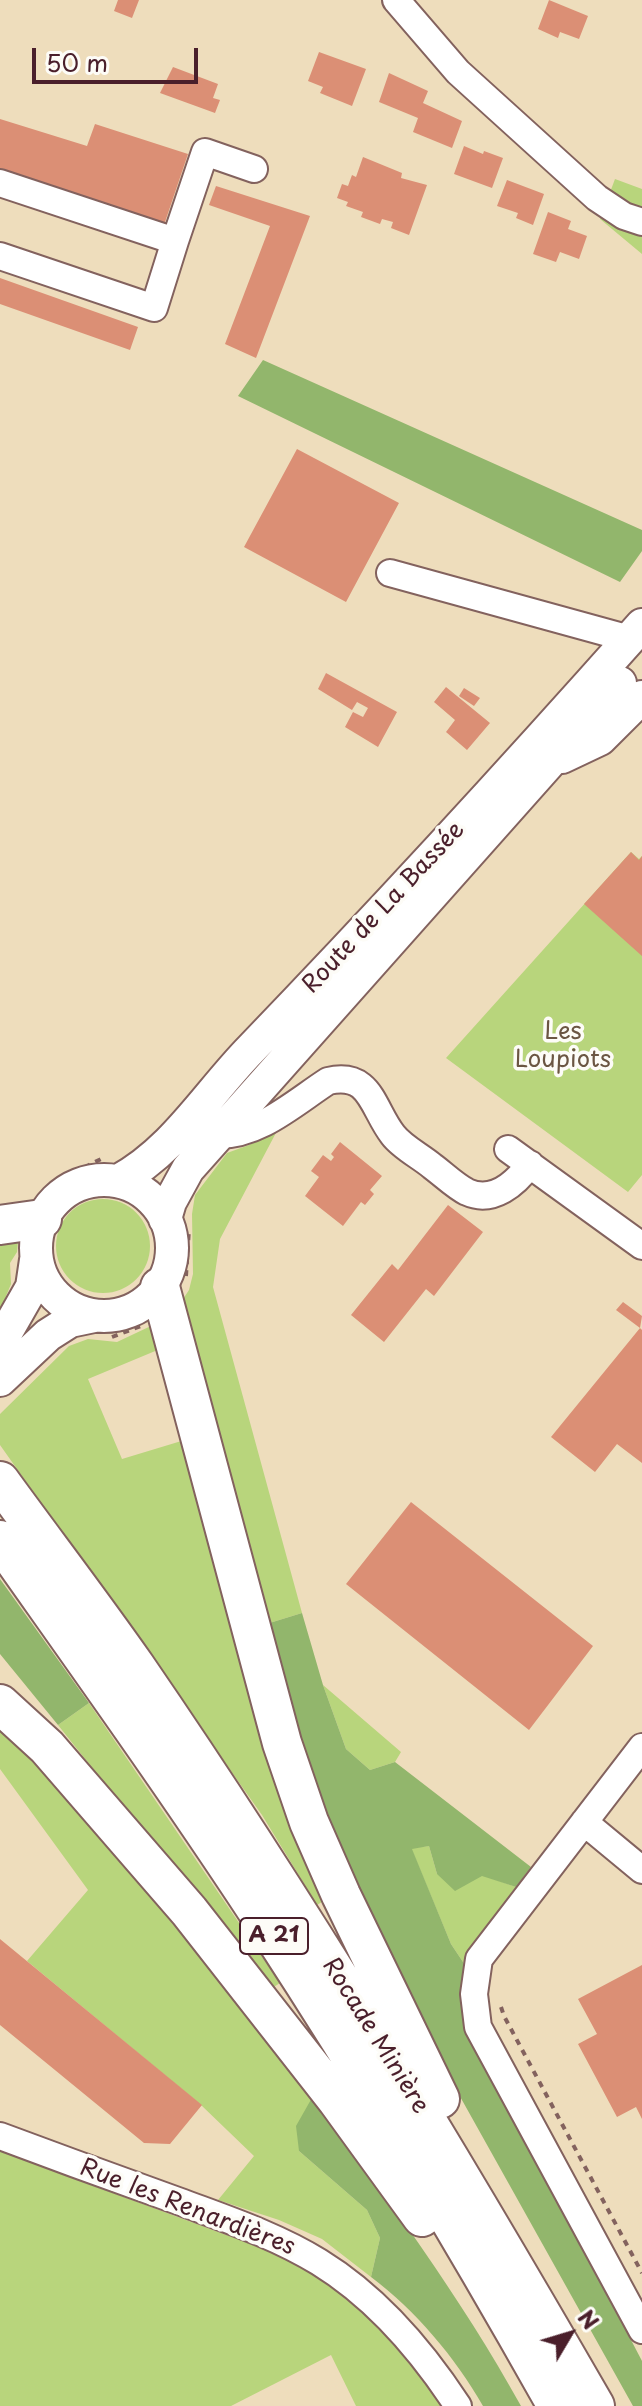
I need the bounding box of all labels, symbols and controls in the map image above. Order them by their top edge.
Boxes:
scale bar [36,32,202,82]
text: 50 m [46,44,108,80]
street label: Route de La Bassée [297,816,471,1000]
park label: Les Loupiots [515,1018,611,1074]
road number: A 21 [240,1918,308,1954]
street label: Rocade Minière [316,1953,434,2119]
street label: Rue les Renardières [75,2154,299,2262]
north arrow [530,2294,610,2374]
text: N [571,2302,608,2336]

